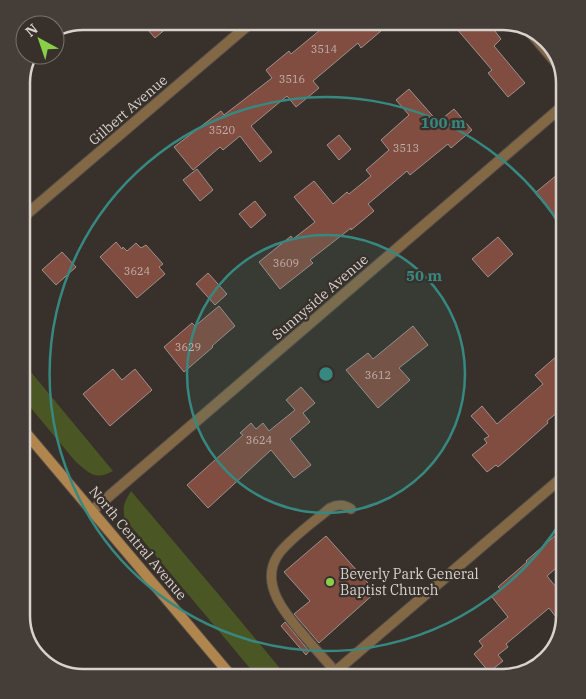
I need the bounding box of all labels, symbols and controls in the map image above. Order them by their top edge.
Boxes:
north arrow [15,15,65,65]
text: N [22,20,42,40]
house number: 3514 [311,42,338,56]
street label: Gilbert Avenue [85,71,171,149]
house number: 3516 [279,72,305,86]
text: 100 m [420,113,466,132]
house number: 3520 [209,123,236,137]
house number: 3513 [393,141,419,155]
street label: Sunnyside Avenue [268,250,372,344]
house number: 3609 [273,256,299,270]
house number: 3624 [124,264,151,278]
text: 50 m [406,266,442,285]
house number: 3629 [175,340,201,354]
centre of rings [317,365,335,383]
house number: 3612 [365,368,391,382]
house number: 3624 [246,433,273,447]
street label: North Central Avenue [85,483,191,603]
place label: Beverly Park General Baptist Church [340,565,479,599]
marker: Beverly Park General Baptist Church [324,576,336,588]

